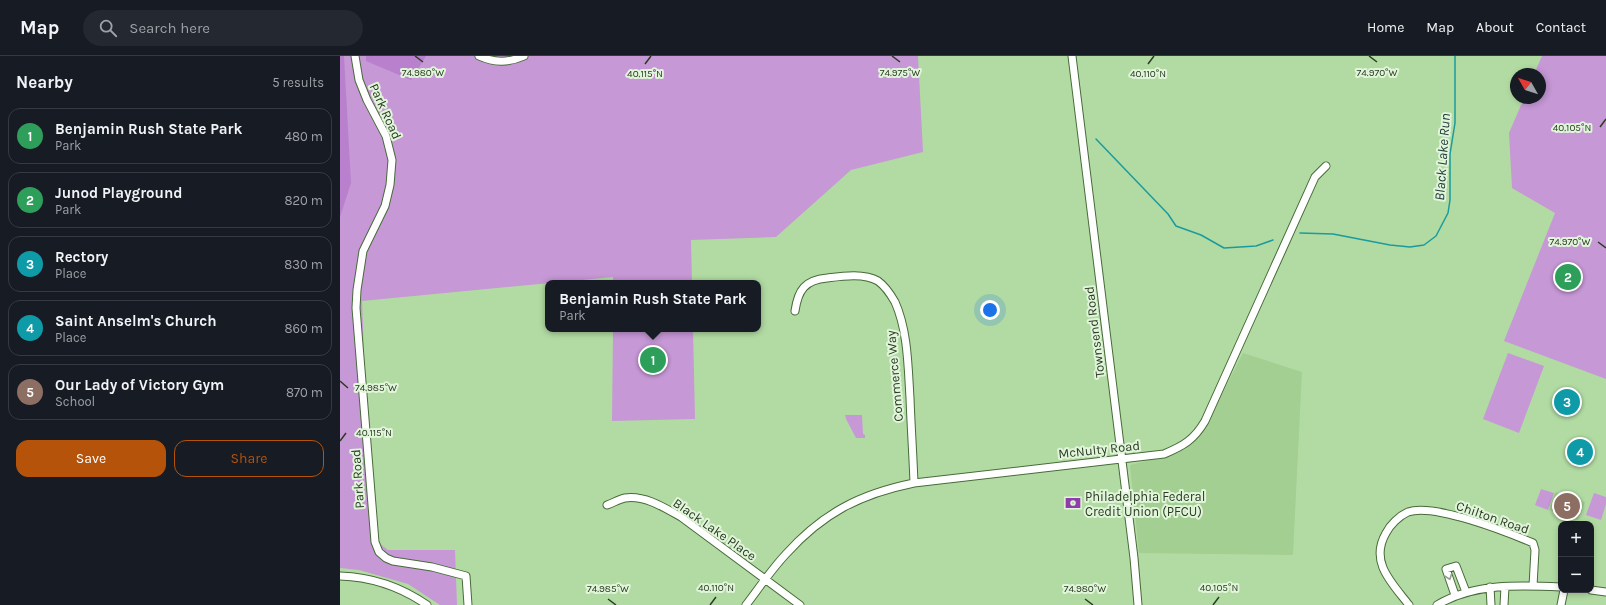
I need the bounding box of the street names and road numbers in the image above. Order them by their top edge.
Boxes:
street label: Park Road [367,81,404,141]
street label: Townsend Road [1081,285,1108,378]
street label: Commerce Way [883,330,906,422]
street label: McNulty Road [1057,438,1141,461]
street label: Park Road [348,449,367,509]
street label: Black Lake Place [670,495,759,564]
street label: Chilton Road [1454,498,1531,537]

